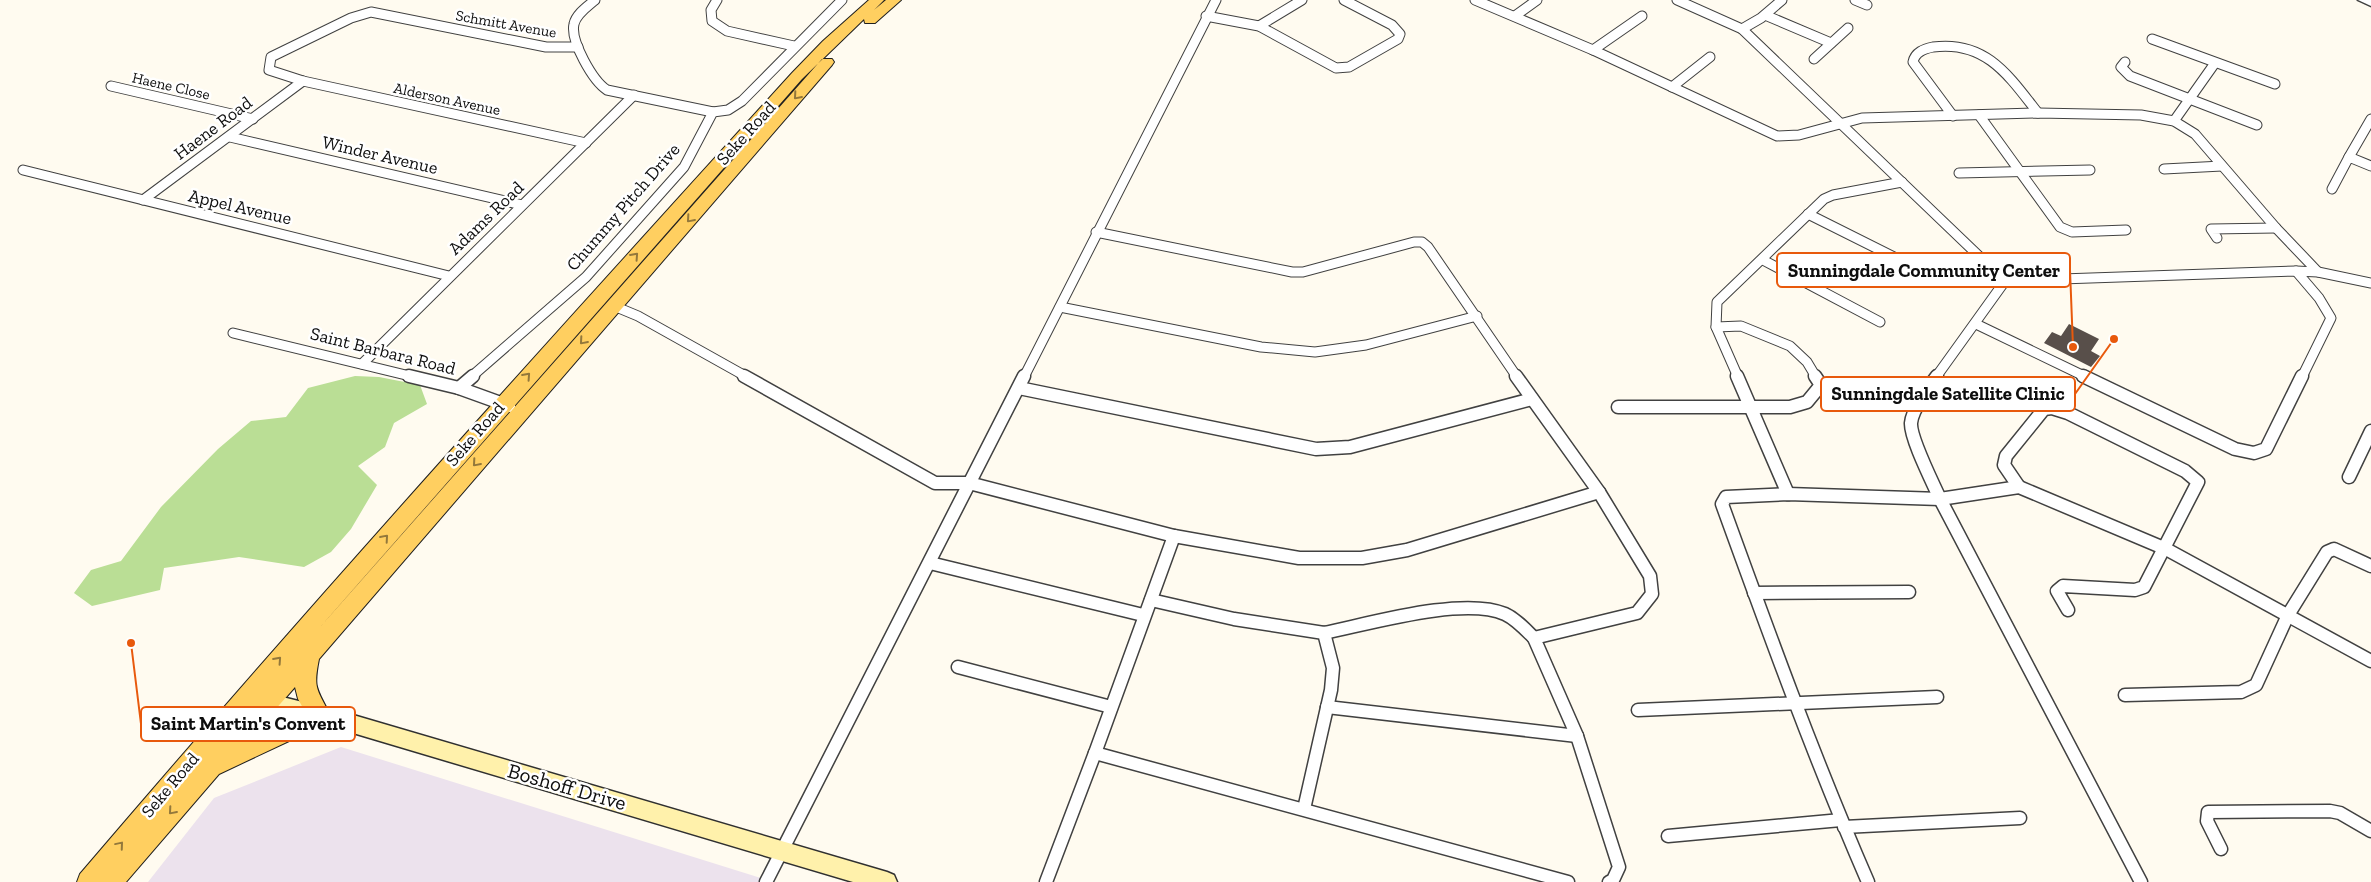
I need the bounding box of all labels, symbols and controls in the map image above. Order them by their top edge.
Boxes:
street label: Schmitt Avenue [454,6,558,42]
street label: Haene Close [130,68,212,104]
street label: Alderson Avenue [392,79,502,119]
street label: Haene Road [170,91,257,165]
one-way arrow [794,91,803,100]
street label: Seke Road [712,96,780,169]
street label: Winder Avenue [320,131,440,179]
street label: Chummy Pitch Drive [562,139,684,275]
street label: Adams Road [444,177,528,259]
street label: Appel Avenue [186,184,294,230]
one-way arrow [687,213,696,222]
one-way arrow [630,252,639,261]
callout: Sunningdale Community Center [1777,253,2070,287]
text: Sunningdale Community Center [1788,259,2061,282]
street label: Saint Barbara Road [308,322,458,380]
one-way arrow [580,335,589,344]
one-way arrow [521,373,530,382]
callout: Sunningdale Satellite Clinic [1821,377,2075,411]
text: Sunningdale Satellite Clinic [1831,382,2065,405]
street label: Seke Road [441,397,509,471]
one-way arrow [473,457,482,466]
one-way arrow [379,534,388,543]
one-way arrow [272,657,281,666]
callout: Saint Martin's Convent [141,707,355,741]
text: Saint Martin's Convent [151,712,346,735]
street label: Seke Road [136,748,204,822]
street label: Boshoff Drive [505,758,629,815]
one-way arrow [169,805,178,814]
one-way arrow [114,841,123,850]

